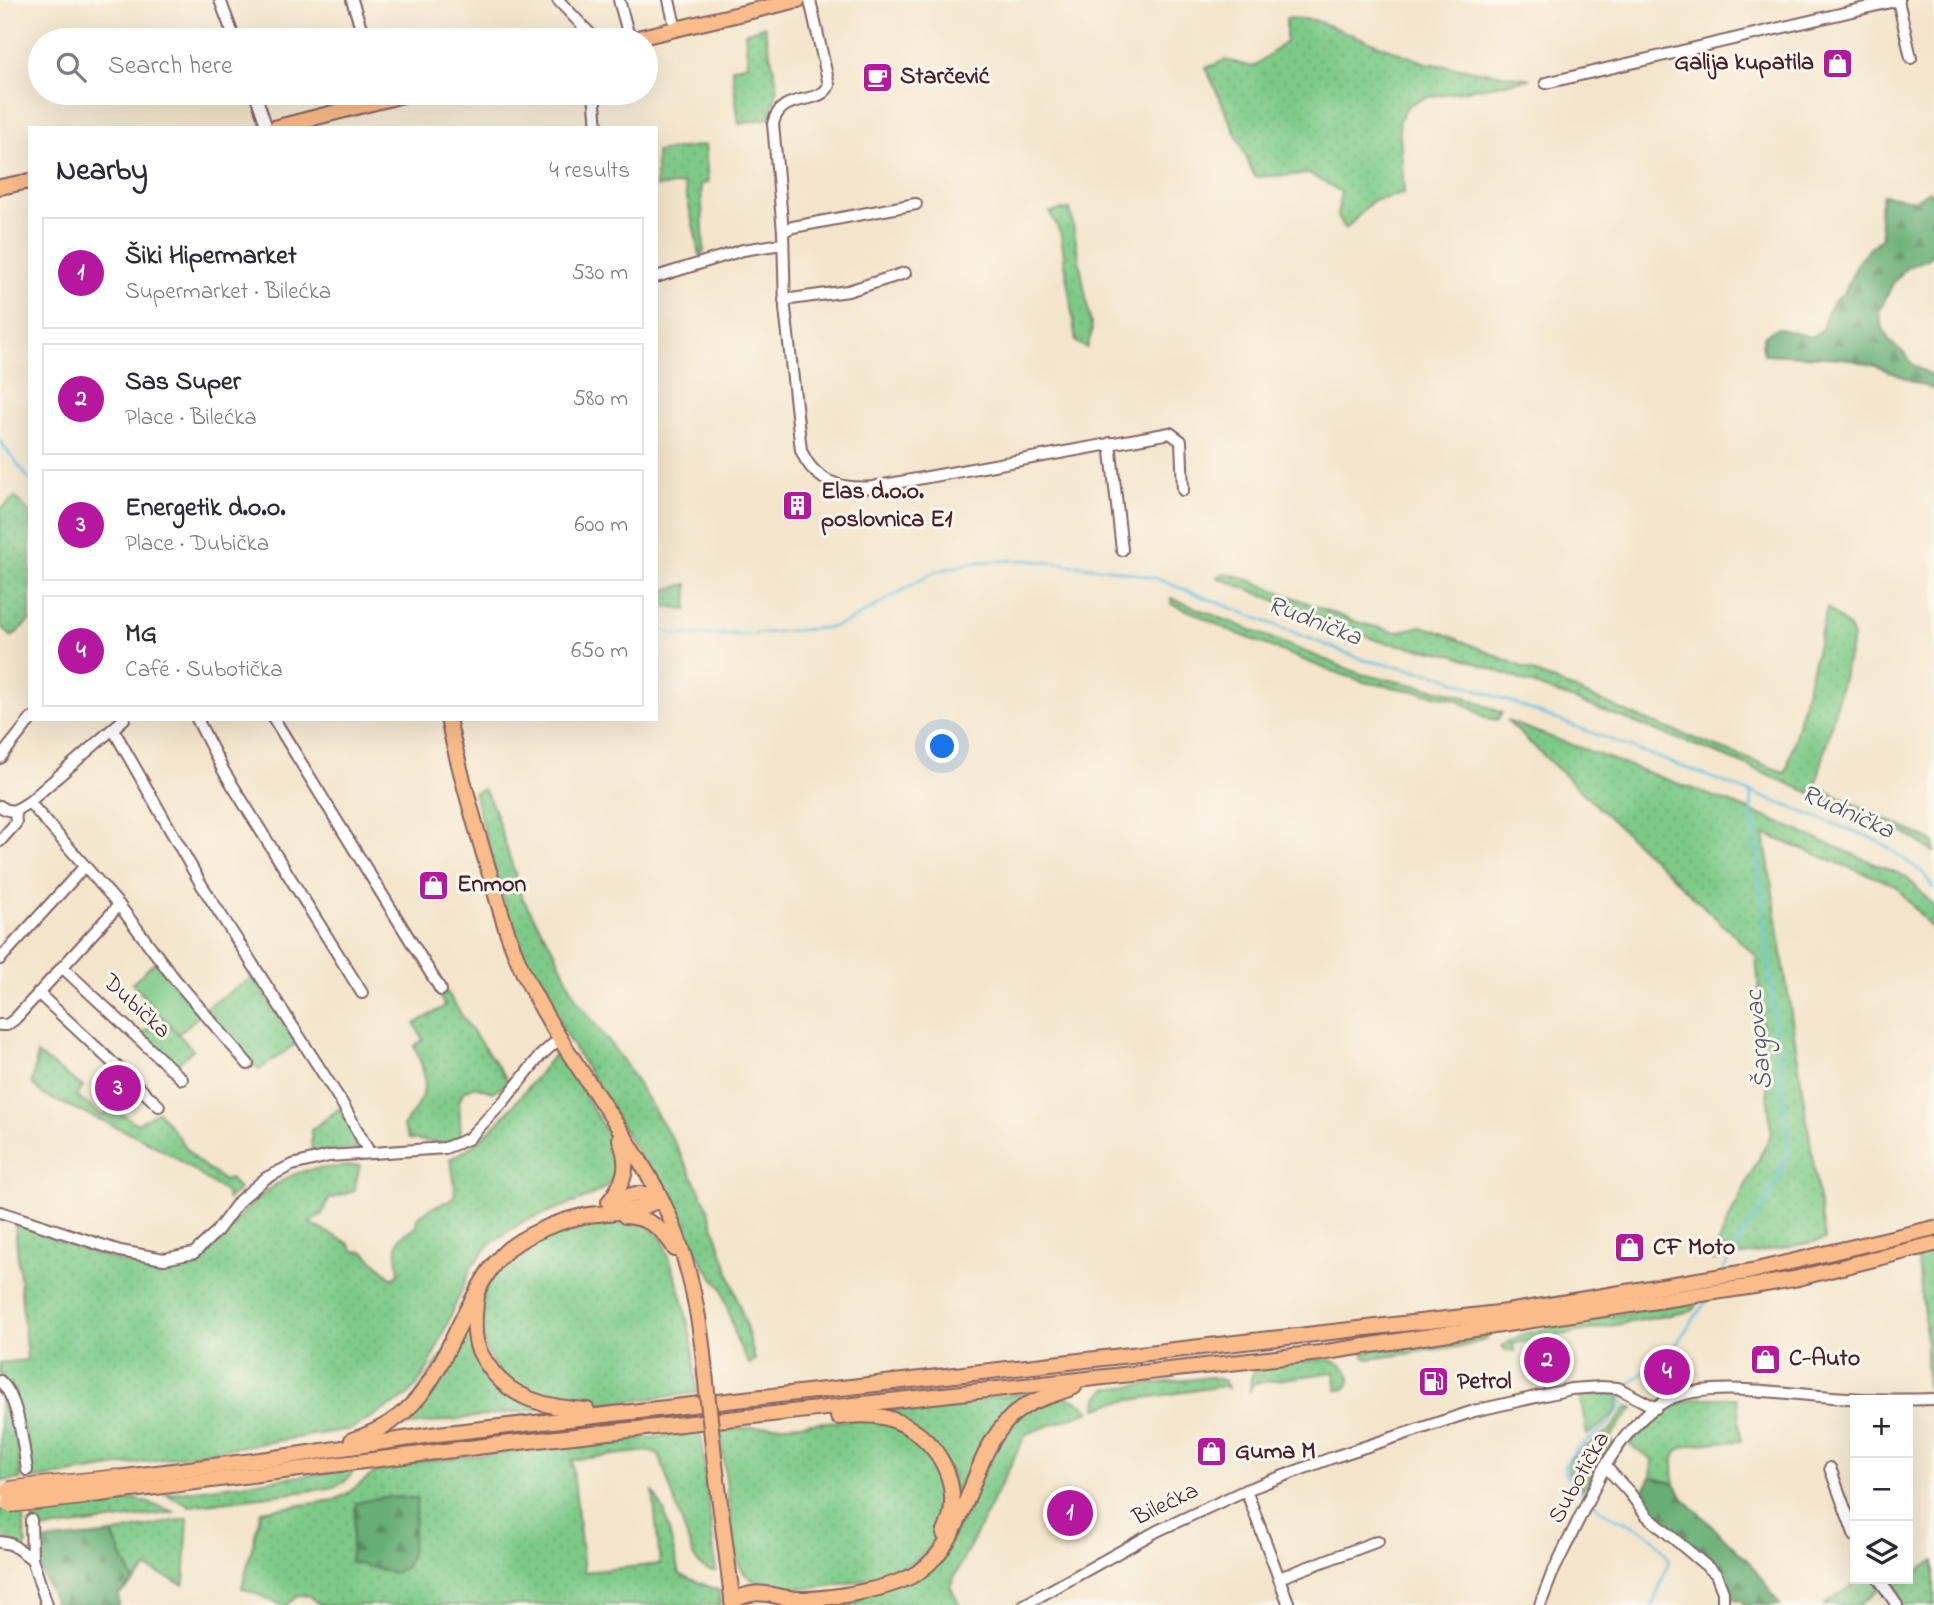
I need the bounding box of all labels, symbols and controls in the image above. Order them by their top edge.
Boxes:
search box [28,28,658,105]
place label: Galija kupatila [1674,46,1814,81]
shop icon: Galija kupatila [1820,46,1854,80]
icon: search [52,48,90,86]
text: Search here [108,48,233,86]
cafe icon: Starčević [860,60,894,94]
place label: Starčević [900,60,991,95]
text: Nearby [56,150,148,194]
text: 4 results [549,155,630,188]
text: Šiki Hipermarket [125,238,297,276]
text: 1 [77,257,85,290]
text: 530 m [572,257,628,290]
text: Supermarket · Bilećka [125,276,331,309]
text: Sas Super [125,364,241,402]
text: 2 [75,383,87,416]
text: 580 m [573,383,628,416]
text: Place · Bilećka [125,402,257,435]
place label: Elas d.o.o. poslovnica E1 [821,475,953,538]
building icon: Elas d.o.o. poslovnica E1 [781,489,815,523]
text: Energetik d.o.o. [125,490,286,528]
text: 3 [76,509,86,542]
text: 600 m [574,509,628,542]
text: Place · Dubička [125,528,269,561]
water label: Rudnička [1261,587,1368,658]
text: MG [125,616,157,654]
text: 4 [76,635,86,668]
text: 650 m [571,635,628,668]
text: Café · Subotička [125,654,283,687]
your location [925,729,959,763]
water label: Rudnička [1794,776,1900,851]
shop icon: Enmon [417,868,451,902]
place label: Enmon [457,868,526,903]
street label: Dubička [93,965,178,1048]
water label: Šargovac [1736,987,1784,1092]
pin: 3 [95,1062,141,1114]
shop icon: CF Moto [1613,1231,1647,1265]
place label: CF Moto [1653,1231,1735,1266]
pin: 2 [1524,1334,1570,1386]
shop icon: C-Auto [1749,1342,1783,1376]
place label: C-Auto [1789,1342,1860,1377]
pin: 4 [1644,1346,1690,1398]
fuel station icon: Petrol [1417,1365,1451,1399]
place label: Petrol [1457,1365,1512,1400]
map controls [1850,1395,1913,1584]
button: + [1850,1395,1913,1458]
street label: Subotička [1540,1425,1620,1531]
shop icon: Guma M [1195,1435,1229,1469]
place label: Guma M [1235,1435,1316,1470]
button: − [1850,1458,1913,1521]
street label: Bilećka [1126,1474,1205,1536]
pin: 1 [1047,1487,1093,1539]
button: layers [1850,1521,1913,1584]

